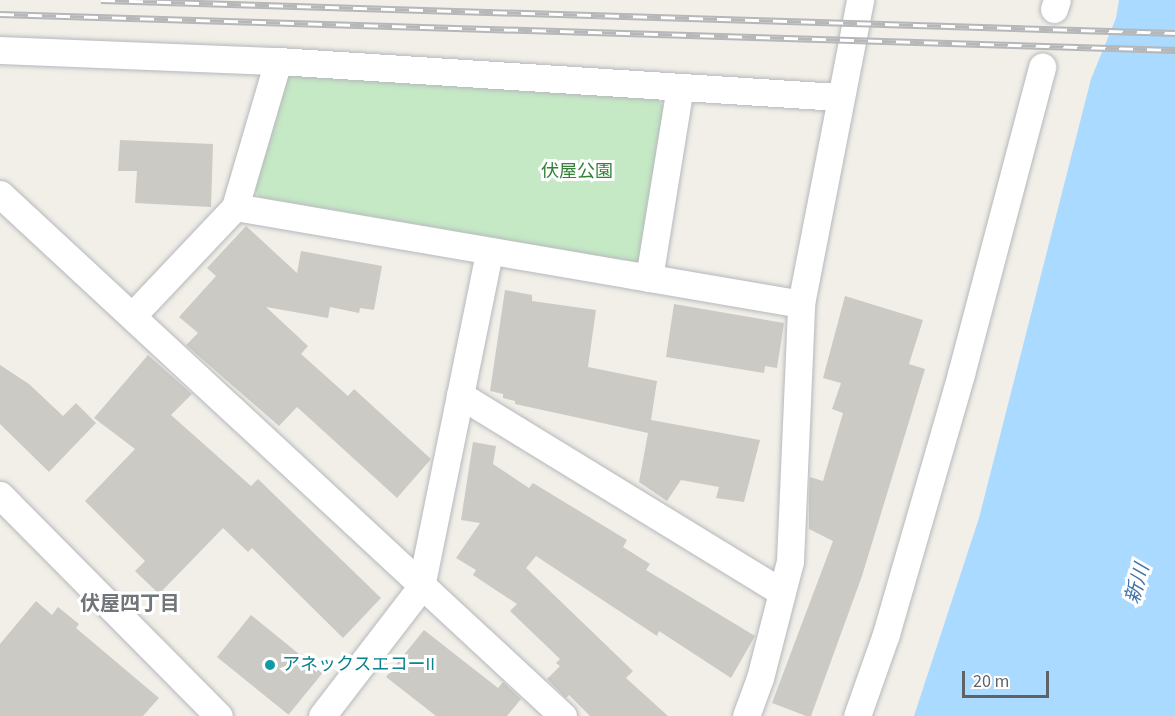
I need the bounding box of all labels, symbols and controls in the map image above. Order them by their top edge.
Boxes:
park label: 伏屋公園 [541,161,613,183]
water label: 新川 [1121,561,1155,607]
district label: 伏屋四丁目 [80,592,180,616]
place label: アネックスエコーII [282,654,435,676]
marker: アネックスエコーII [263,658,277,672]
scale bar [965,659,1052,697]
text: 20 m [973,669,1009,694]

